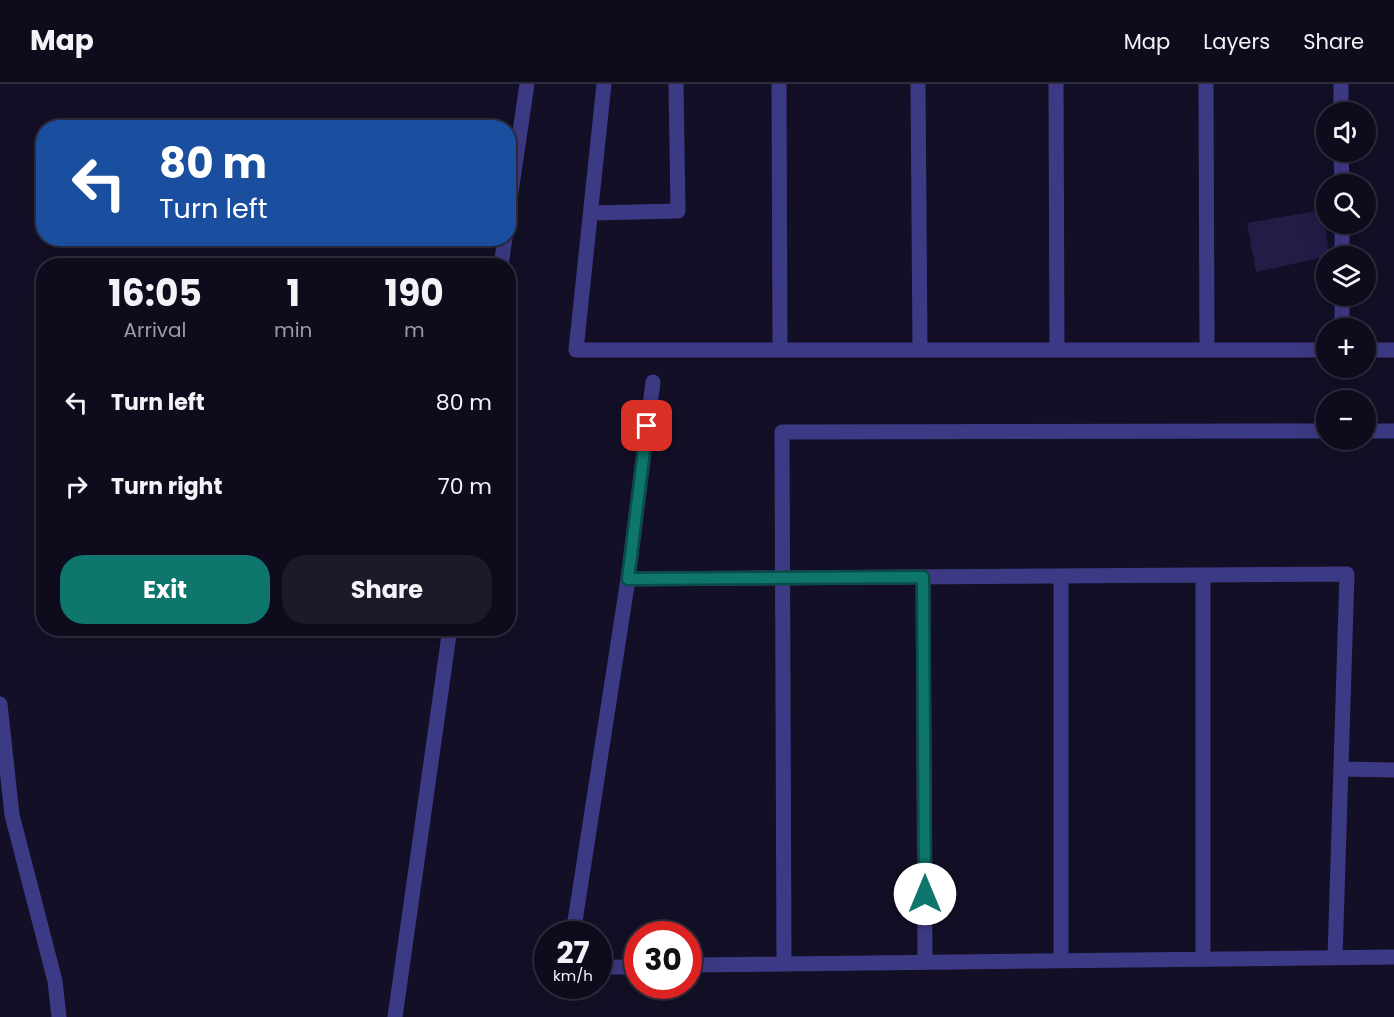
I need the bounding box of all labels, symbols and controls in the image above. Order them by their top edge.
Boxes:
text: Map [30,21,94,60]
text: Map [1124,27,1170,56]
text: Layers [1203,27,1270,56]
text: Share [1303,27,1364,56]
map controls [1316,102,1376,450]
button: sound [1316,102,1376,162]
text: 80 m [159,134,267,193]
icon: left [60,144,138,222]
button: search [1316,174,1376,234]
text: Turn left [159,190,268,227]
button: layers [1316,246,1376,306]
text: 16:05 [108,268,202,319]
text: 1 [286,268,300,319]
text: 190 [385,268,444,319]
text: Arrival [124,316,187,344]
text: min [274,316,312,344]
text: m [404,316,424,344]
button: + [1316,318,1376,378]
icon: left [60,386,93,419]
text: Turn left [111,387,205,418]
text: 80 m [436,387,492,418]
button: − [1316,390,1376,450]
pin [621,400,672,451]
icon: arrive [630,409,663,442]
icon: right [60,470,93,503]
text: Turn right [111,471,222,502]
text: 70 m [438,471,492,502]
button: Exit [60,555,270,624]
button: Share [282,555,492,624]
position arrow [893,862,957,926]
speed limit sign: 30 [624,921,702,999]
text: 27 [556,931,590,974]
text: km/h [553,965,593,986]

